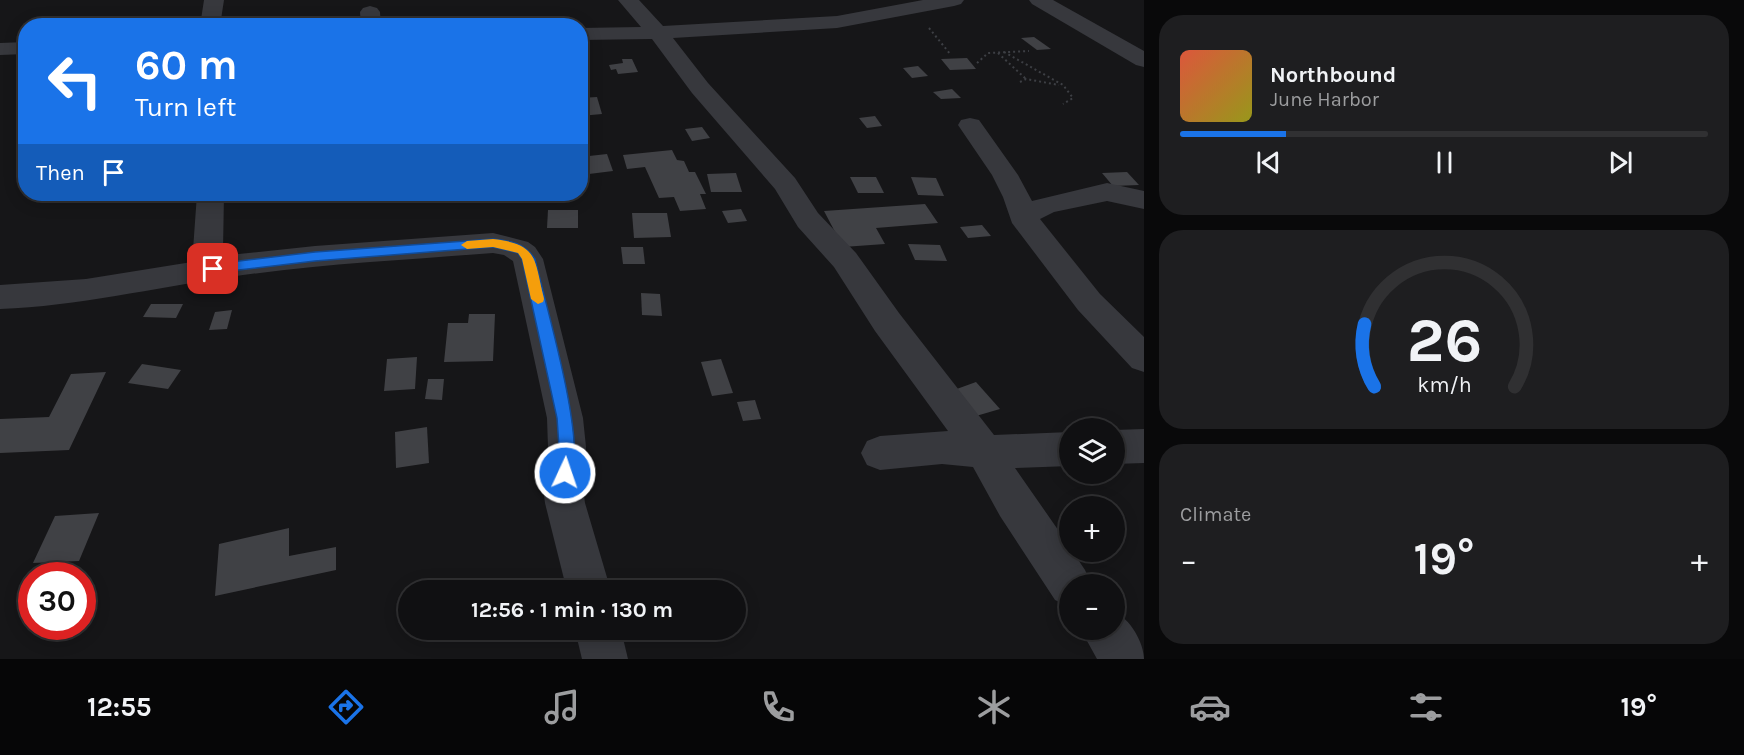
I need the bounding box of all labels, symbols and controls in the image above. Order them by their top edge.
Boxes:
text: 60 m [135,40,238,90]
icon: left [36,42,114,120]
text: Northbound [1270,62,1396,88]
text: June Harbor [1270,88,1379,111]
text: Turn left [135,91,236,123]
icon: previous [1252,146,1285,179]
icon: pause [1428,146,1461,179]
icon: next [1604,146,1637,179]
icon: arrive [97,156,130,189]
text: Then [36,160,85,186]
pin [187,243,238,294]
icon: arrive [196,252,229,285]
text: 26 [1406,304,1482,377]
text: km/h [1417,372,1471,397]
map controls [1059,418,1125,640]
button: layers [1059,418,1125,484]
position arrow [533,441,597,505]
button: + [1059,496,1125,562]
text: Climate [1180,503,1251,526]
text: 19° [1414,533,1474,585]
text: − [1180,541,1197,579]
text: + [1691,541,1708,579]
speed limit sign: 30 [18,562,96,640]
button: − [1059,574,1125,640]
text: 12:56 · 1 min · 130 m [471,597,673,623]
icon: directions [325,686,367,728]
icon: music [541,686,583,728]
icon: phone [757,686,799,728]
icon: climate [973,686,1015,728]
icon: car [1189,686,1231,728]
icon: filters [1405,686,1447,728]
text: 12:55 [87,691,152,723]
text: 19° [1620,691,1657,723]

